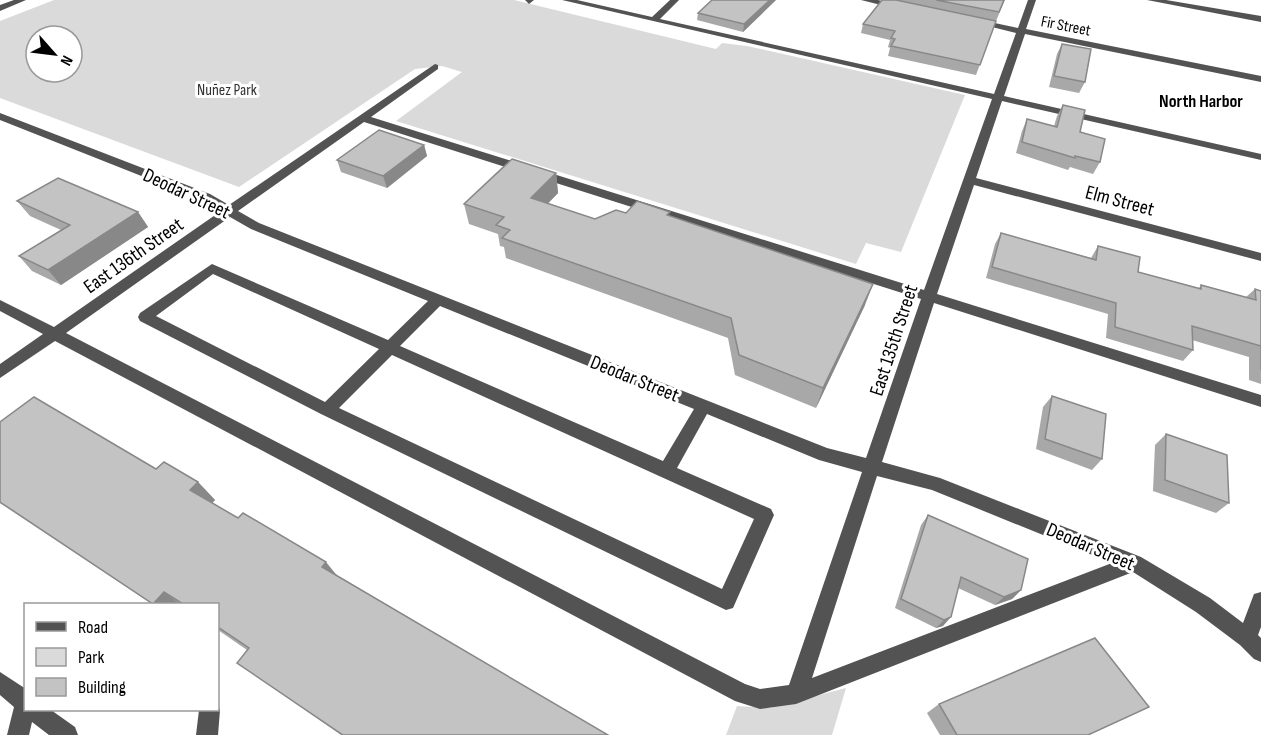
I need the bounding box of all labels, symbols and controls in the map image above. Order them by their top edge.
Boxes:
street label: Fir Street [1039,12,1092,41]
north arrow [24,24,84,84]
text: N [56,52,76,69]
park label: Nuñez Park [197,81,257,100]
district label: North Harbor [1159,91,1243,112]
street label: Deodar Street [139,163,234,225]
street label: Elm Street [1083,180,1157,222]
street label: East 136th Street [79,213,188,299]
street label: East 135th Street [865,282,923,399]
street label: Deodar Street [587,350,682,408]
street label: Deodar Street [1043,518,1138,576]
legend [24,603,219,711]
text: Road [78,617,108,638]
text: Park [78,647,104,668]
text: Building [78,677,126,698]

